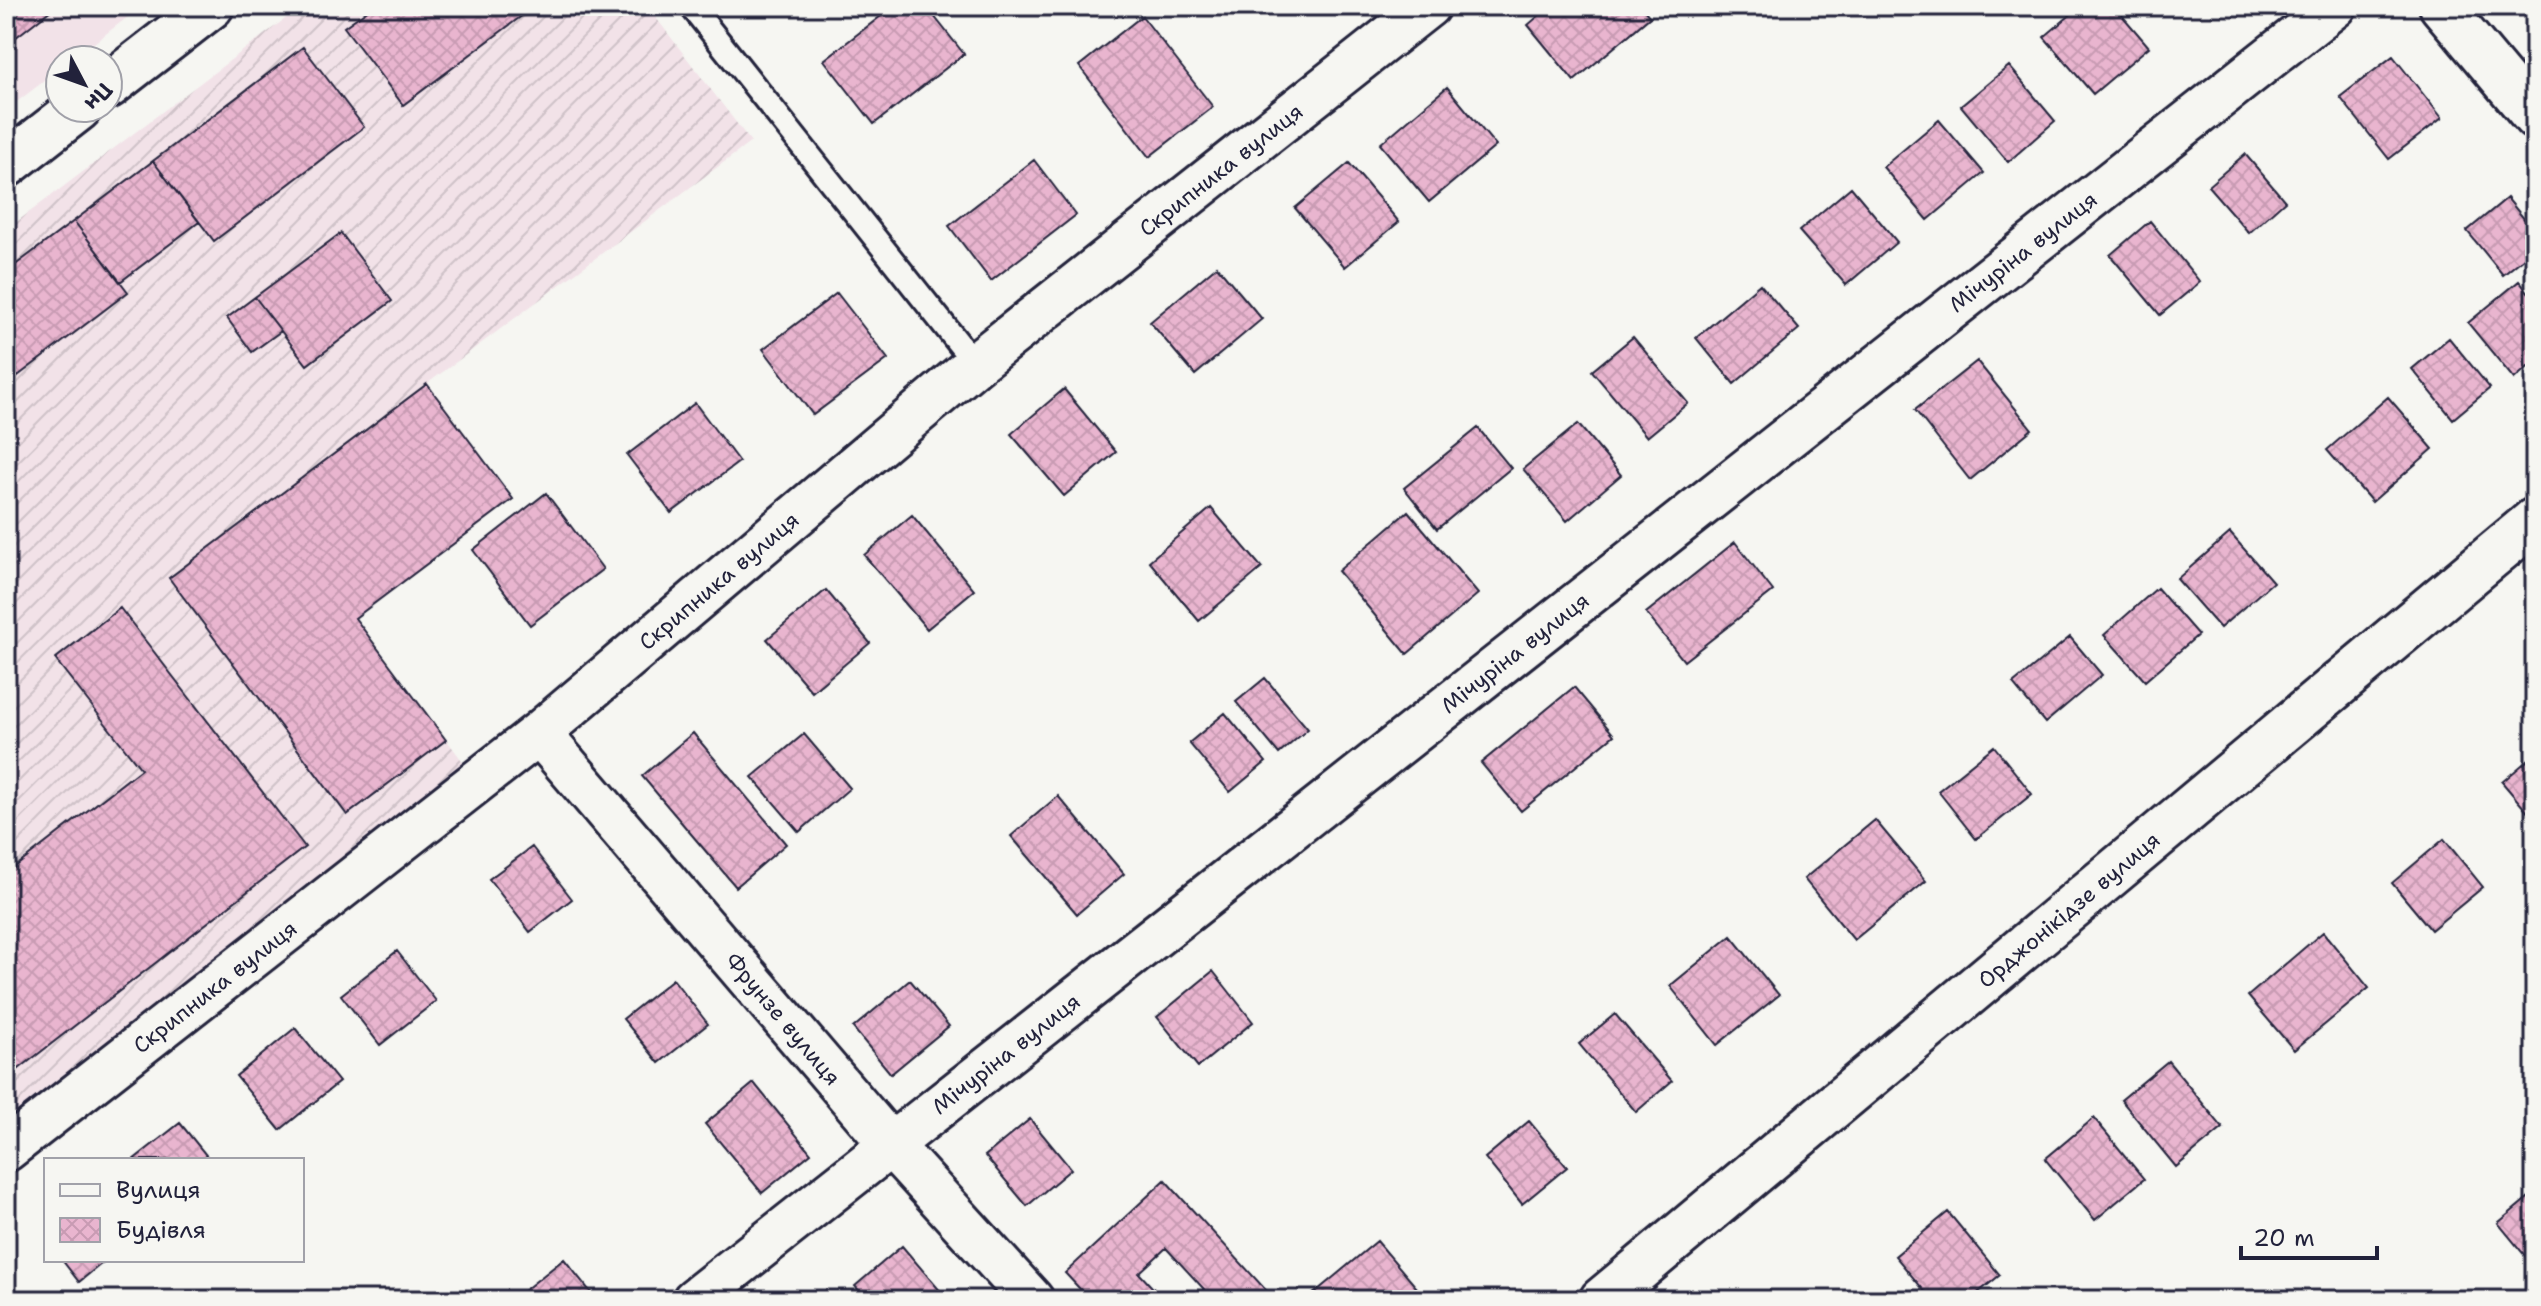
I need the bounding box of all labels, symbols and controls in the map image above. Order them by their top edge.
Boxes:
north arrow [44,44,124,124]
text: Пн [78,76,119,117]
street label: Скрипника вулиця [1133,97,1309,243]
street label: Мічуріна вулиця [1943,185,2103,319]
street label: Скрипника вулиця [633,505,805,657]
street label: Мічуріна вулиця [1435,586,1595,720]
street label: Орджонікідзе вулиця [1972,825,2166,995]
street label: Скрипника вулиця [127,914,303,1060]
street label: Фрунзе вулиця [719,947,847,1091]
street label: Мічуріна вулиця [926,987,1086,1121]
legend [44,1158,304,1262]
text: Вулиця [116,1174,201,1206]
scale bar [2241,1210,2377,1260]
text: Будівля [116,1214,206,1246]
text: 20 m [2253,1222,2315,1254]

